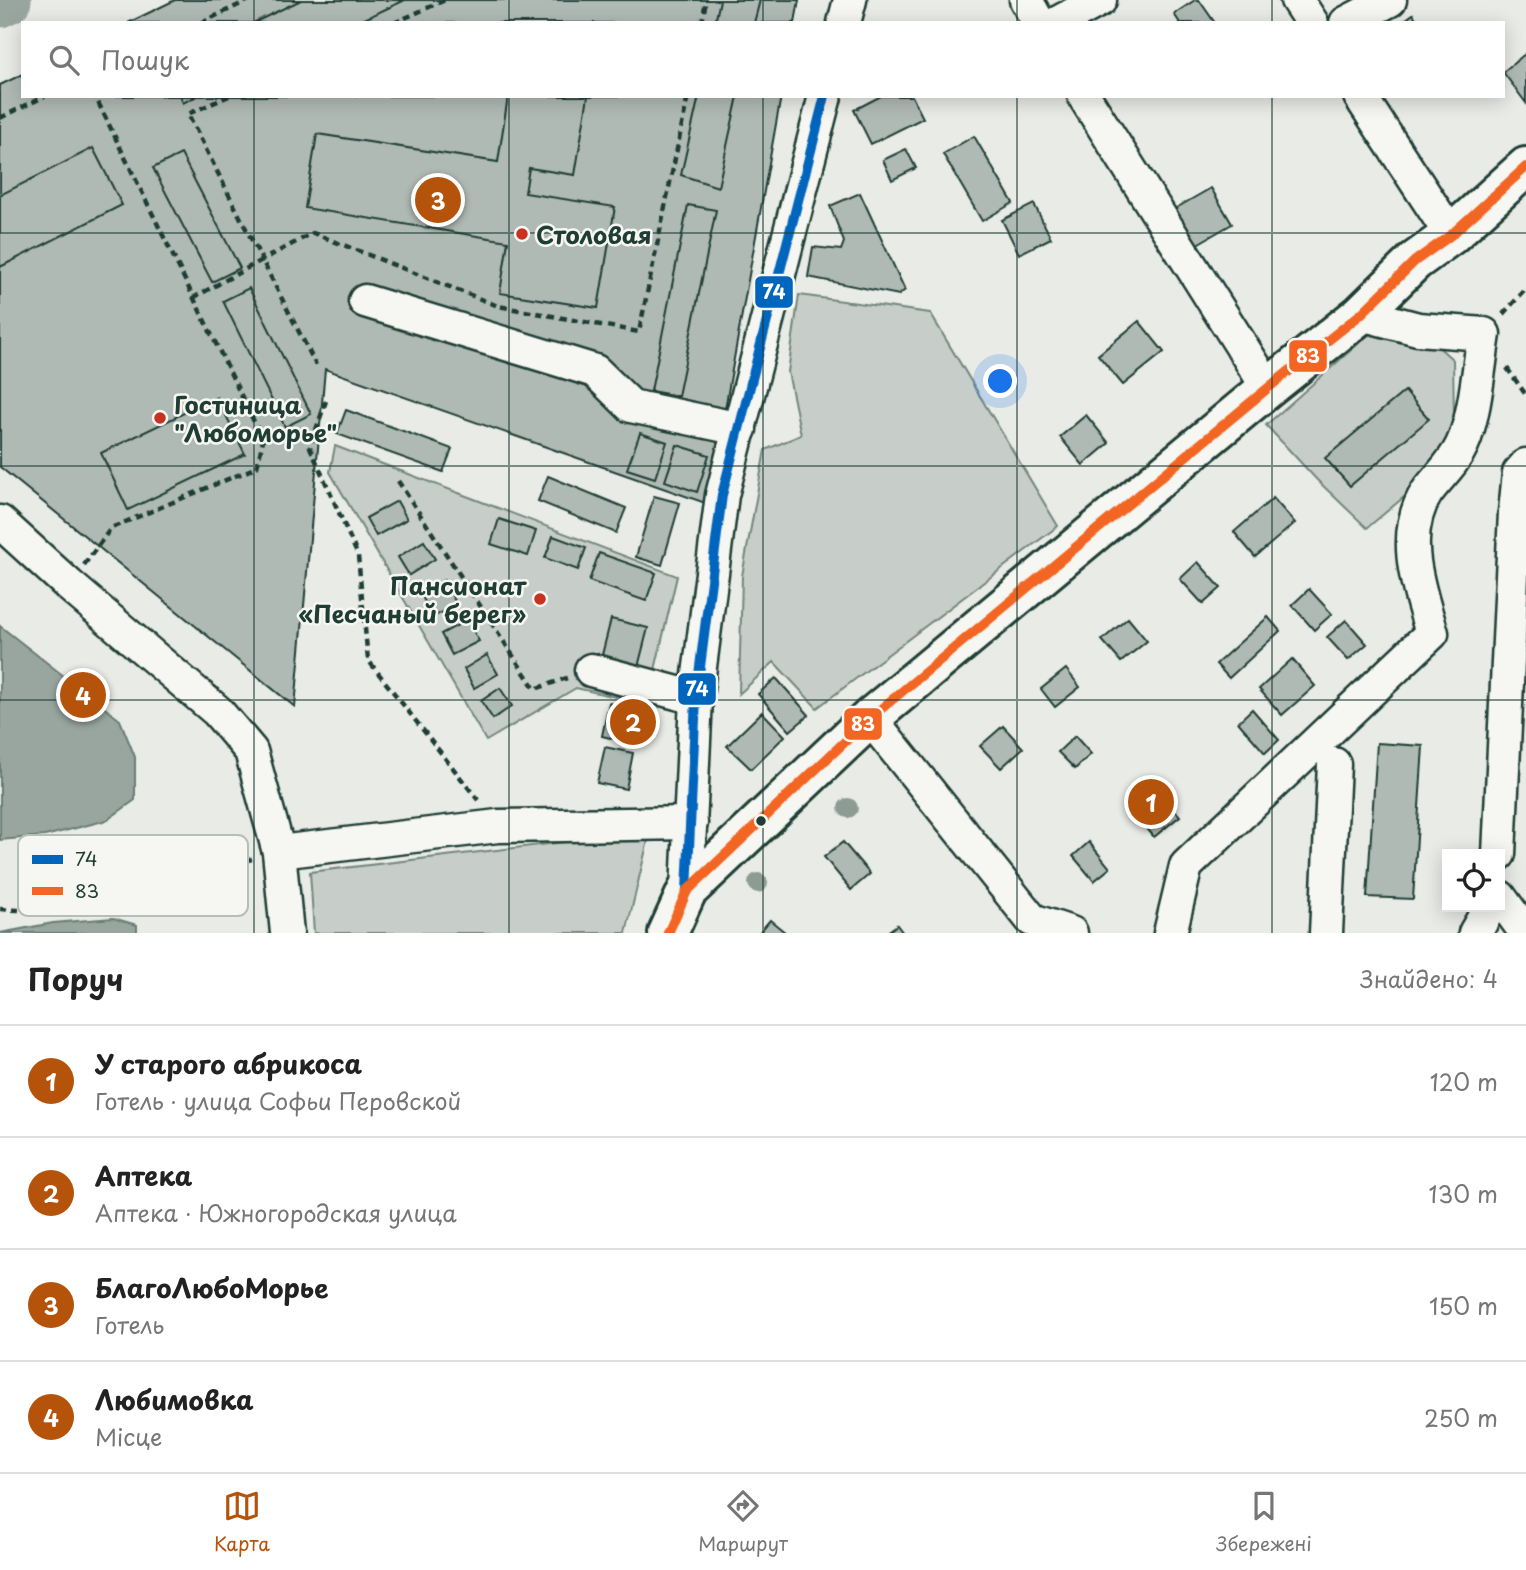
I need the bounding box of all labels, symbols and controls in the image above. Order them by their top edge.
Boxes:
search box [21,21,1505,98]
text: Пошук [101,40,189,79]
icon: search [45,41,83,79]
pin: 3 [415,174,461,226]
place label: Столовая [536,216,652,252]
marker: Столовая [514,226,530,242]
line badge: 74 [754,275,794,309]
text: 74 [762,277,786,305]
line badge: 83 [1288,339,1328,373]
text: 83 [1296,341,1320,369]
your location [983,364,1017,398]
place label: Гостиница "Любоморье" [174,386,337,450]
marker: Гостиница "Любоморье" [152,410,168,426]
place label: Пансионат «Песчаный берег» [298,567,528,631]
marker: Пансионат «Песчаный берег» [532,591,548,607]
pin: 4 [60,669,106,721]
line badge: 74 [677,672,717,706]
text: 74 [685,674,709,702]
pin: 2 [610,696,656,748]
line badge: 83 [843,707,883,741]
text: 83 [851,709,875,737]
pin: 1 [1128,776,1174,828]
unlabelled marker [754,814,768,828]
legend [18,835,248,916]
text: 74 [75,844,98,872]
map controls [1442,849,1505,912]
button: locate [1442,849,1505,912]
text: 83 [75,876,99,904]
text: Поруч [28,956,123,1001]
text: Знайдено: 4 [1360,961,1498,996]
text: У старого абрикоса [95,1044,362,1083]
text: 1 [46,1064,57,1099]
text: 120 m [1430,1064,1498,1099]
text: Готель · улица Софьи Перовской [95,1083,461,1118]
text: Аптека [95,1156,192,1195]
text: 2 [43,1176,59,1211]
text: 130 m [1428,1176,1498,1211]
text: Аптека · Южногородская улица [95,1195,457,1230]
text: БлагоЛюбоМорье [95,1268,328,1307]
text: 3 [43,1288,59,1323]
text: 150 m [1429,1288,1498,1323]
text: Готель [95,1307,164,1342]
text: Любимовка [95,1380,254,1419]
text: 4 [43,1400,59,1435]
text: 250 m [1424,1400,1498,1435]
text: Місце [95,1419,162,1454]
tab: Карта [214,1487,270,1557]
tab: Маршрут [698,1487,788,1557]
tab: Збережені [1216,1487,1312,1557]

